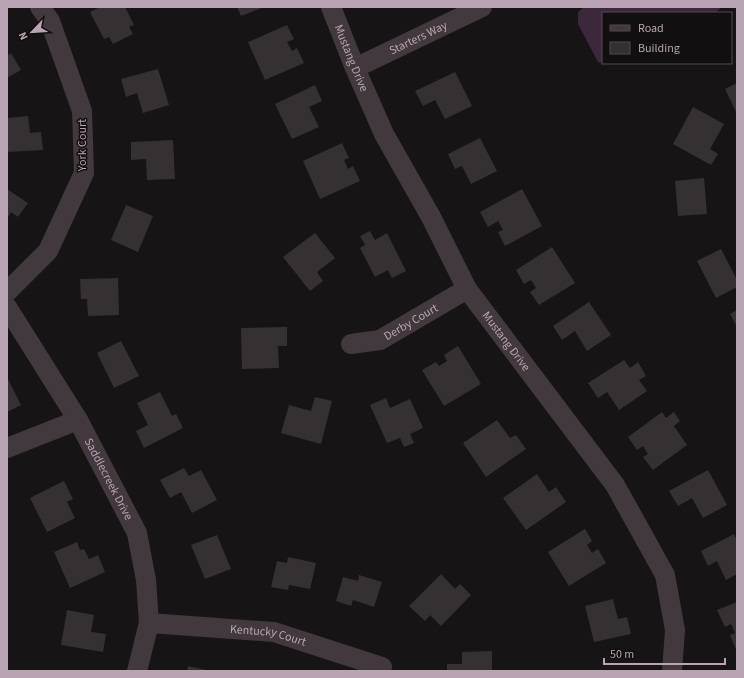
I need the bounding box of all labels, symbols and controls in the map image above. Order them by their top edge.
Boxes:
north arrow [12,12,52,52]
legend [602,12,732,64]
street label: Starters Way [386,16,450,59]
text: Road [638,20,664,37]
street label: Mustang Drive [330,22,373,94]
text: N [15,30,32,43]
text: Building [638,40,680,57]
street label: York Court [74,119,91,172]
street label: Derby Court [381,299,441,345]
street label: Mustang Drive [478,308,535,375]
street label: Saddlecreek Drive [80,435,137,523]
street label: Kentucky Court [229,620,308,650]
scale bar [604,640,725,666]
text: 50 m [610,646,634,663]

